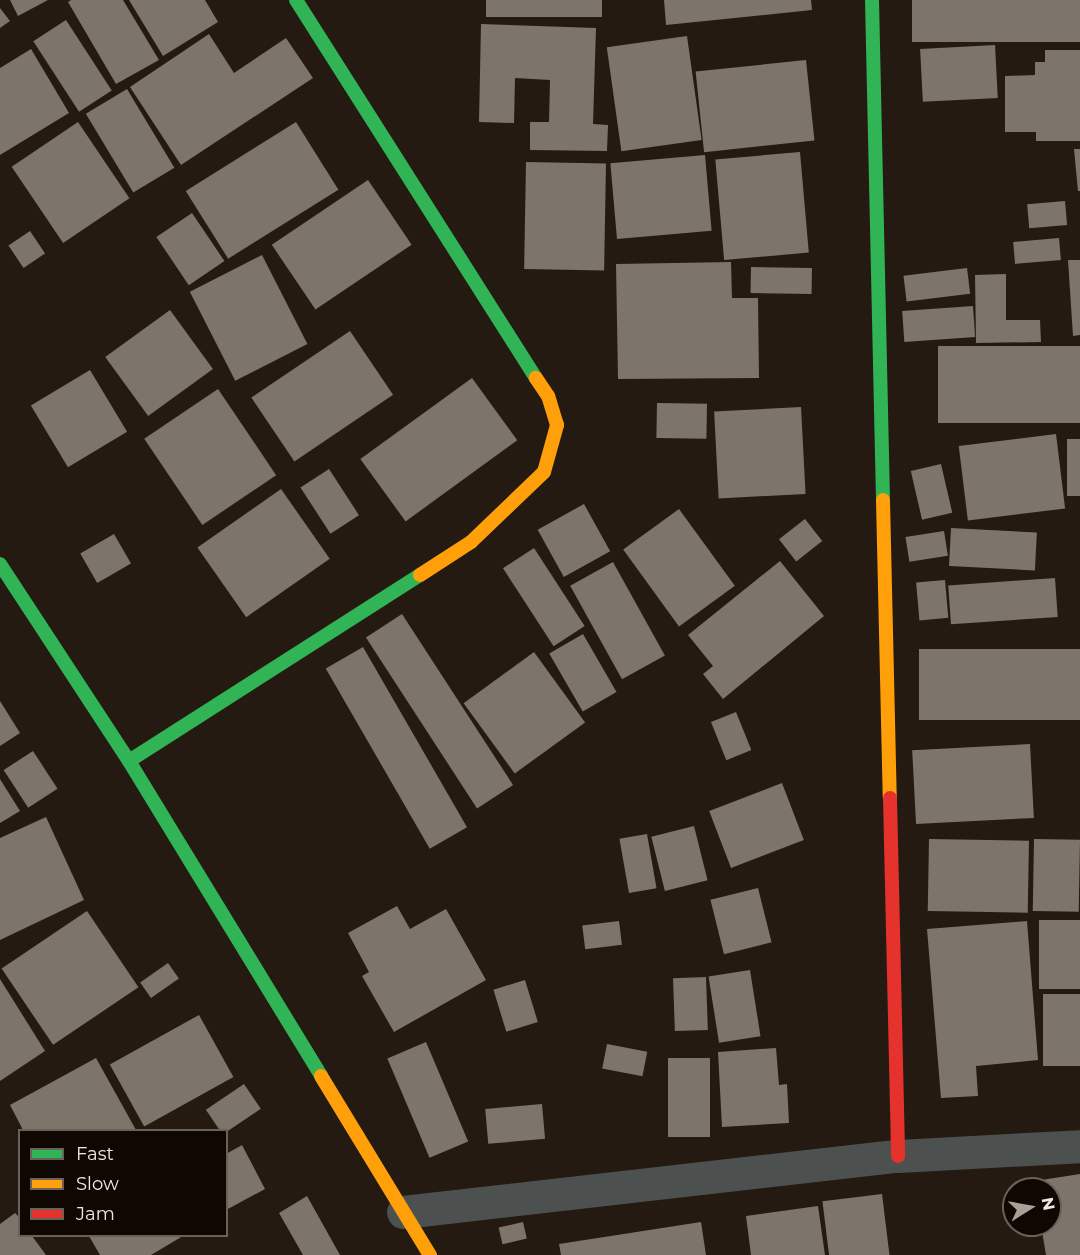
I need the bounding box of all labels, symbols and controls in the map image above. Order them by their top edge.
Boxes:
legend [18,1129,228,1237]
text: Fast [76,1143,114,1165]
text: Slow [76,1173,119,1195]
north arrow [1002,1177,1062,1237]
text: N [1038,1196,1059,1212]
text: Jam [76,1203,115,1225]

